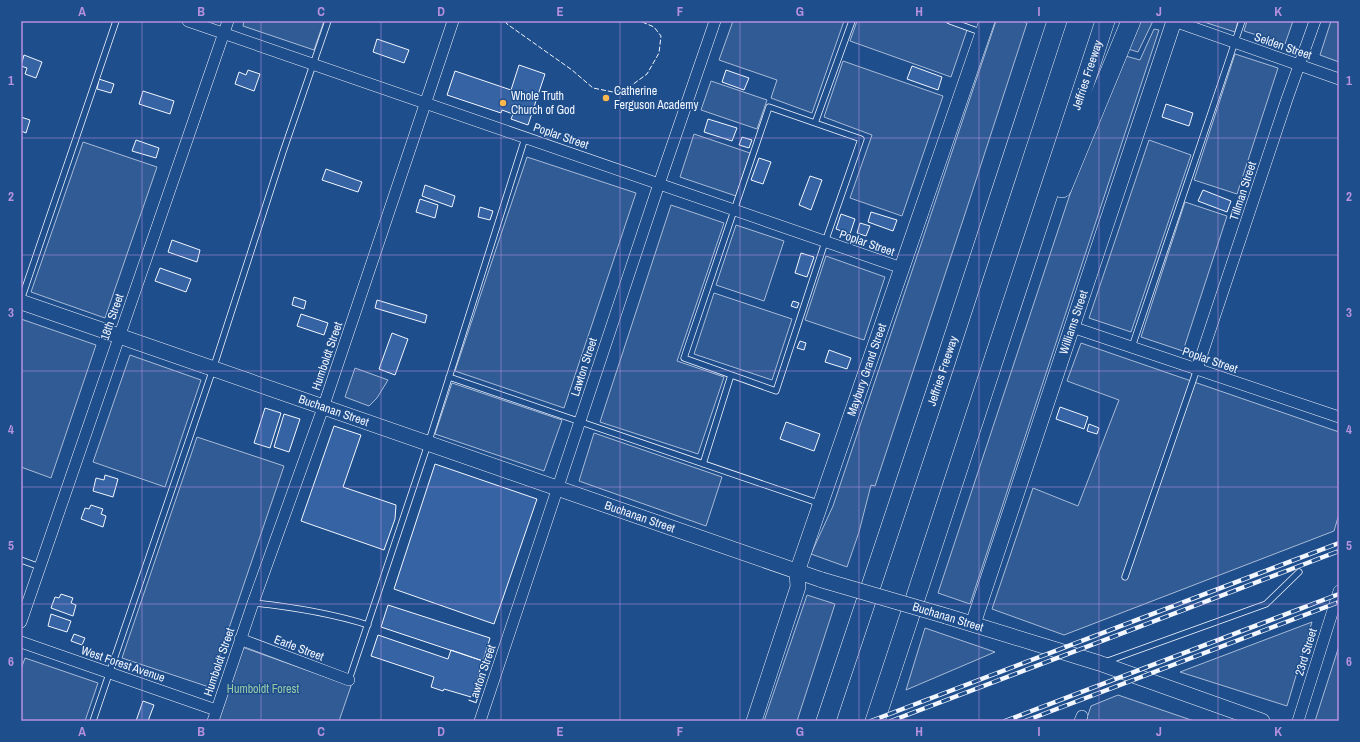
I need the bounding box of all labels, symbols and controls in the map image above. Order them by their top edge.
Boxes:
text: A [78,3,86,20]
text: B [197,3,205,20]
text: C [317,3,325,20]
text: D [437,3,445,20]
text: E [556,3,564,20]
text: F [677,3,684,20]
text: G [796,3,804,20]
text: H [915,3,923,20]
text: I [1038,3,1041,20]
text: J [1156,3,1162,20]
text: K [1274,3,1282,20]
street label: Selden Street [1252,29,1314,63]
street label: Jeffries Freeway [1068,38,1106,112]
text: 1 [8,72,14,89]
text: 1 [1346,72,1352,89]
place label: Catherine Ferguson Academy [614,83,698,113]
place label: Whole Truth Church of God [511,88,575,118]
marker: Catherine Ferguson Academy [601,93,611,103]
marker: Whole Truth Church of God [498,98,508,108]
street label: Poplar Street [531,119,591,153]
street label: Tillman Street [1226,159,1260,223]
text: 2 [8,188,14,205]
text: 2 [1346,188,1352,205]
street label: Poplar Street [837,226,897,260]
street label: Williams Street [1055,288,1092,357]
street label: 18th Street [97,291,127,342]
text: 3 [8,304,14,321]
text: 3 [1346,304,1352,321]
street label: Humboldt Street [308,320,346,392]
street label: Maybury Grand Street [843,321,890,418]
street label: Jeffries Freeway [924,334,961,408]
street label: Lawton Street [567,335,601,398]
street label: Poplar Street [1180,343,1240,377]
street label: Buchanan Street [296,391,371,430]
text: 4 [8,421,14,438]
text: 4 [1346,421,1352,438]
street label: Buchanan Street [602,497,677,536]
text: 5 [8,537,14,554]
text: 5 [1346,537,1352,554]
street label: Buchanan Street [911,599,986,635]
street label: Humboldt Street [200,626,238,698]
street label: 23rd Street [1291,626,1321,678]
street label: Earle Street [272,631,326,665]
street label: West Forest Avenue [79,642,167,686]
street label: Lawton Street [465,642,500,705]
text: 6 [8,653,14,670]
text: 6 [1346,653,1352,670]
park label: Humboldt Forest [227,681,299,697]
text: A [78,723,86,740]
text: B [197,723,205,740]
text: C [317,723,325,740]
text: D [437,723,445,740]
text: E [556,723,564,740]
text: F [677,723,684,740]
text: G [796,723,804,740]
text: H [915,723,923,740]
text: I [1038,723,1041,740]
text: J [1156,723,1162,740]
text: K [1274,723,1282,740]

